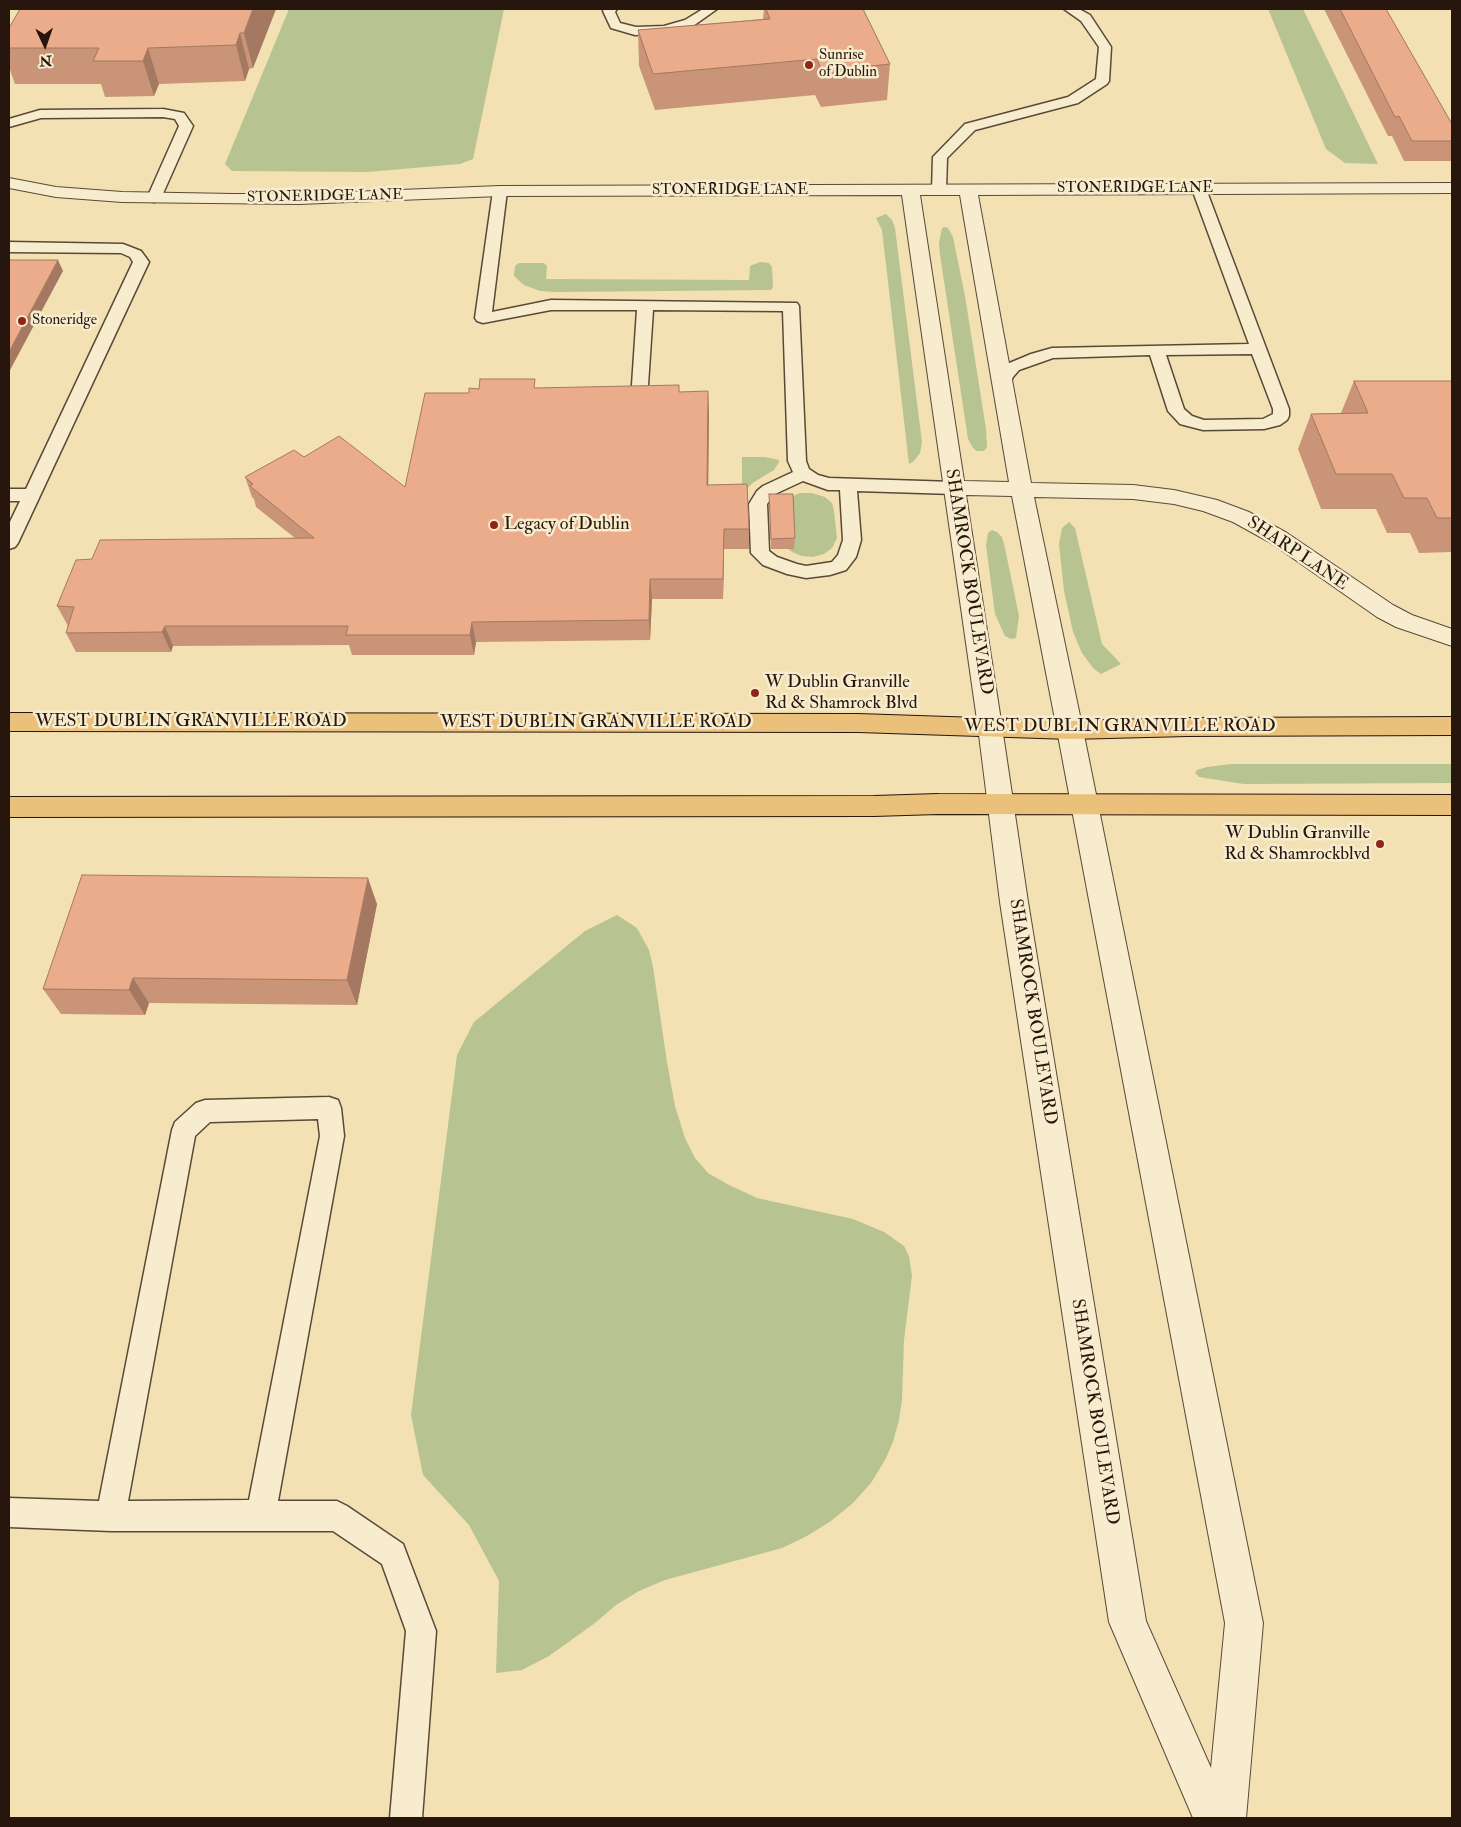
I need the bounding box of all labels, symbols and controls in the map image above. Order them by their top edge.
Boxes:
north arrow [20,20,70,70]
place label: Sunrise of Dublin [819,47,877,82]
text: N [39,52,53,69]
marker: Sunrise of Dublin [803,59,815,71]
street label: STONERIDGE LANE [1057,180,1213,198]
street label: STONERIDGE LANE [652,182,808,200]
street label: STONERIDGE LANE [247,187,403,207]
place label: Stoneridge [32,312,97,330]
marker: Stoneridge [16,315,28,327]
street label: SHAMROCK BOULEVARD [939,468,997,696]
street label: SHARP LANE [1242,512,1352,596]
place label: Legacy of Dublin [504,514,629,536]
marker: Legacy of Dublin [488,519,500,531]
place label: W Dublin Granville Rd & Shamrock Blvd [765,672,918,714]
marker: W Dublin Granville Rd & Shamrock Blvd [749,687,761,699]
street label: WEST DUBLIN GRANVILLE ROAD [35,711,347,733]
street label: WEST DUBLIN GRANVILLE ROAD [440,712,752,734]
street label: WEST DUBLIN GRANVILLE ROAD [964,716,1276,738]
place label: W Dublin Granville Rd & Shamrockblvd [1224,823,1370,866]
marker: W Dublin Granville Rd & Shamrockblvd [1374,838,1386,850]
street label: SHAMROCK BOULEVARD [1003,898,1061,1126]
street label: SHAMROCK BOULEVARD [1065,1298,1123,1526]

